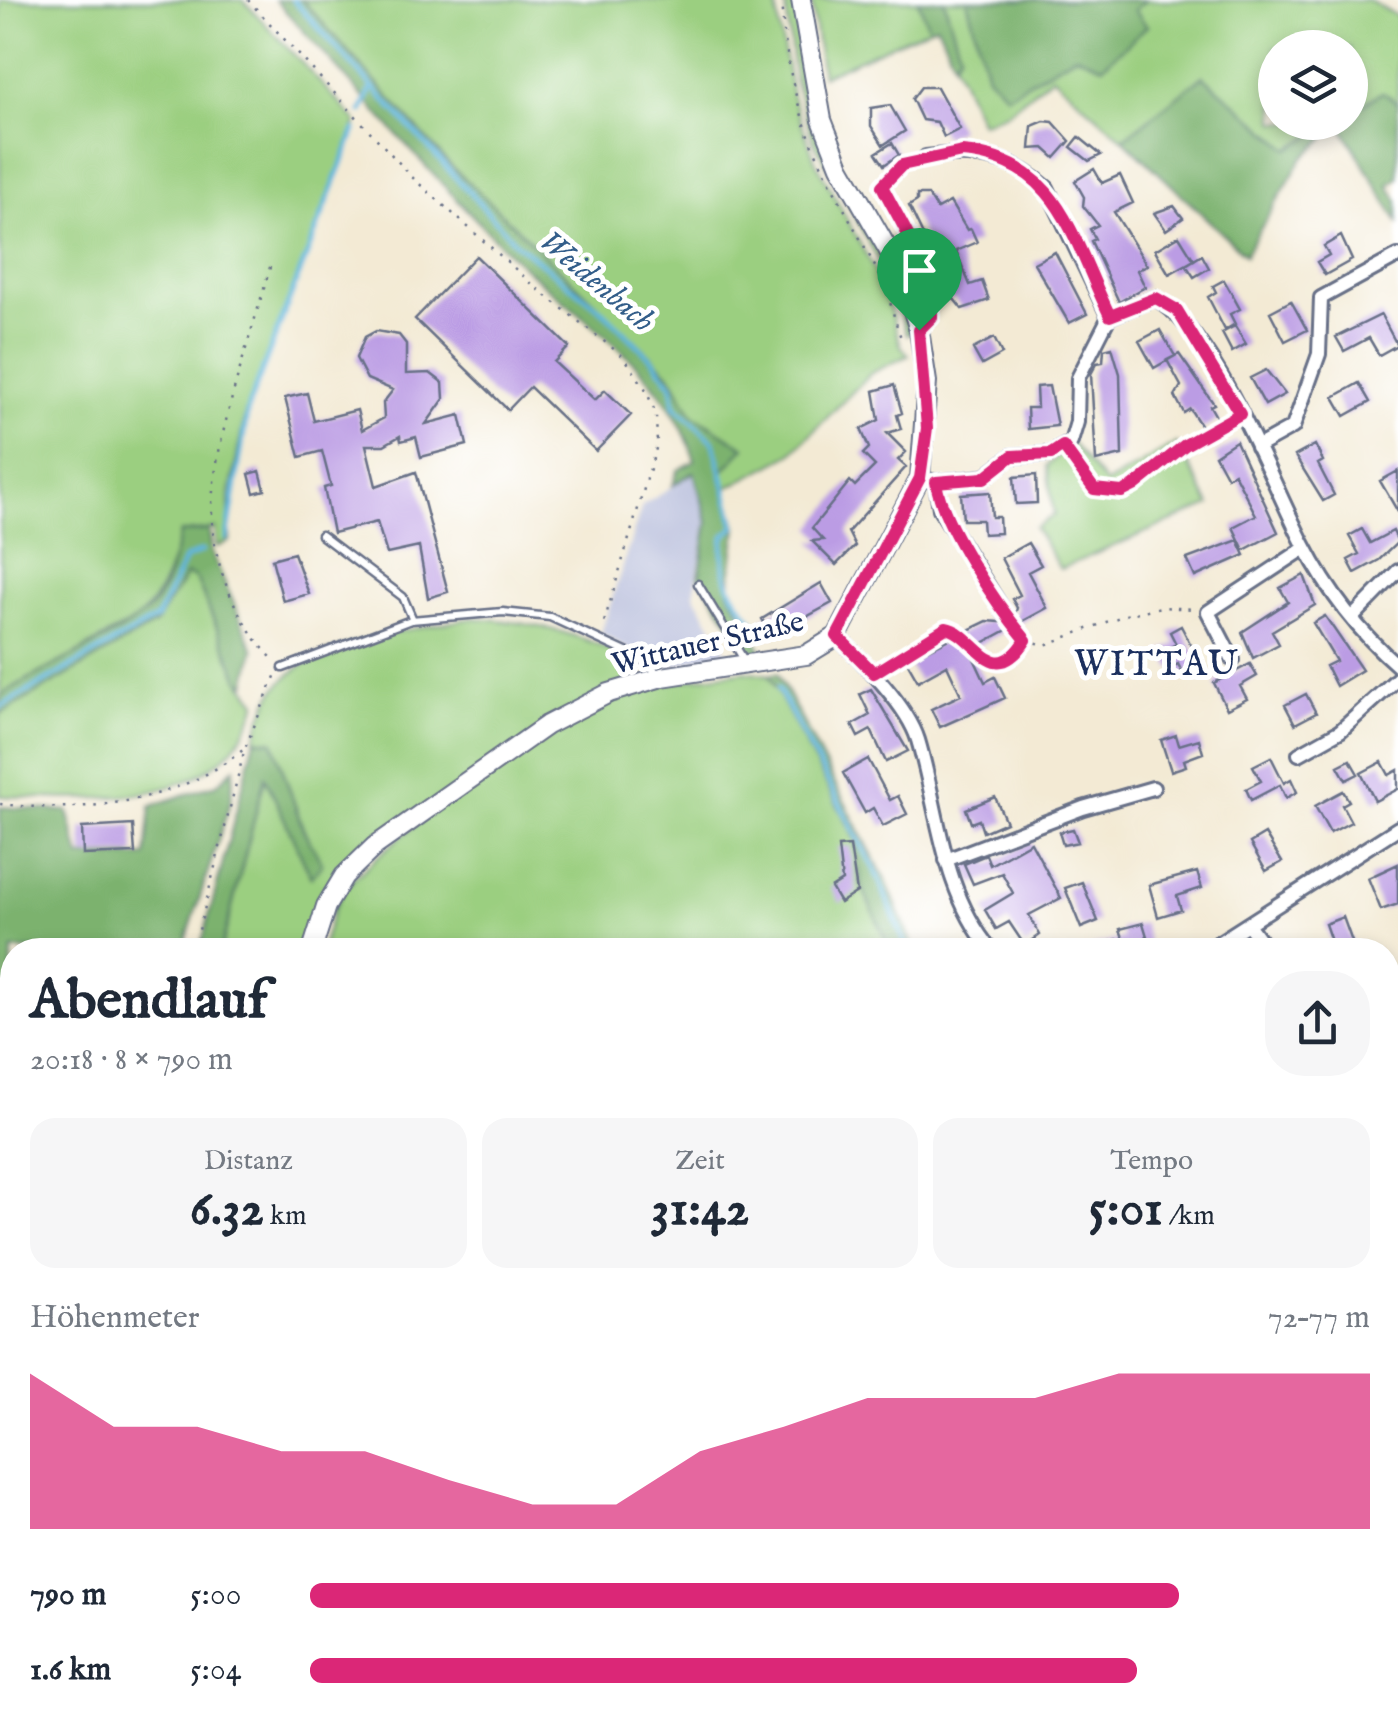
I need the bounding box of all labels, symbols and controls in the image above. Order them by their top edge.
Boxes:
map controls [1258,30,1368,140]
button: layers [1258,30,1368,140]
water label: Weidenbach [530,222,662,342]
pin [877,228,962,331]
icon: arrive [892,243,947,298]
street label: Wittauer Straße [608,603,808,685]
district label: WITTAU [1074,643,1240,688]
text: Abendlauf [30,967,268,1037]
button: share [1265,971,1370,1076]
text: 20:18 · 8 × 790 m [30,1040,233,1081]
text: Distanz [204,1144,293,1179]
text: Zeit [675,1144,725,1179]
text: Tempo [1110,1144,1193,1179]
text: 6.32 [190,1179,264,1242]
text: 31:42 [651,1179,749,1242]
text: 5:01 [1088,1179,1163,1242]
text: km [264,1199,307,1234]
text: /km [1163,1199,1215,1234]
text: Höhenmeter [30,1298,199,1339]
text: 72–77 m [1268,1298,1370,1339]
text: 790 m [30,1575,106,1616]
text: 5:00 [190,1575,241,1616]
text: 1.6 km [30,1650,111,1691]
text: 5:04 [190,1650,241,1691]

